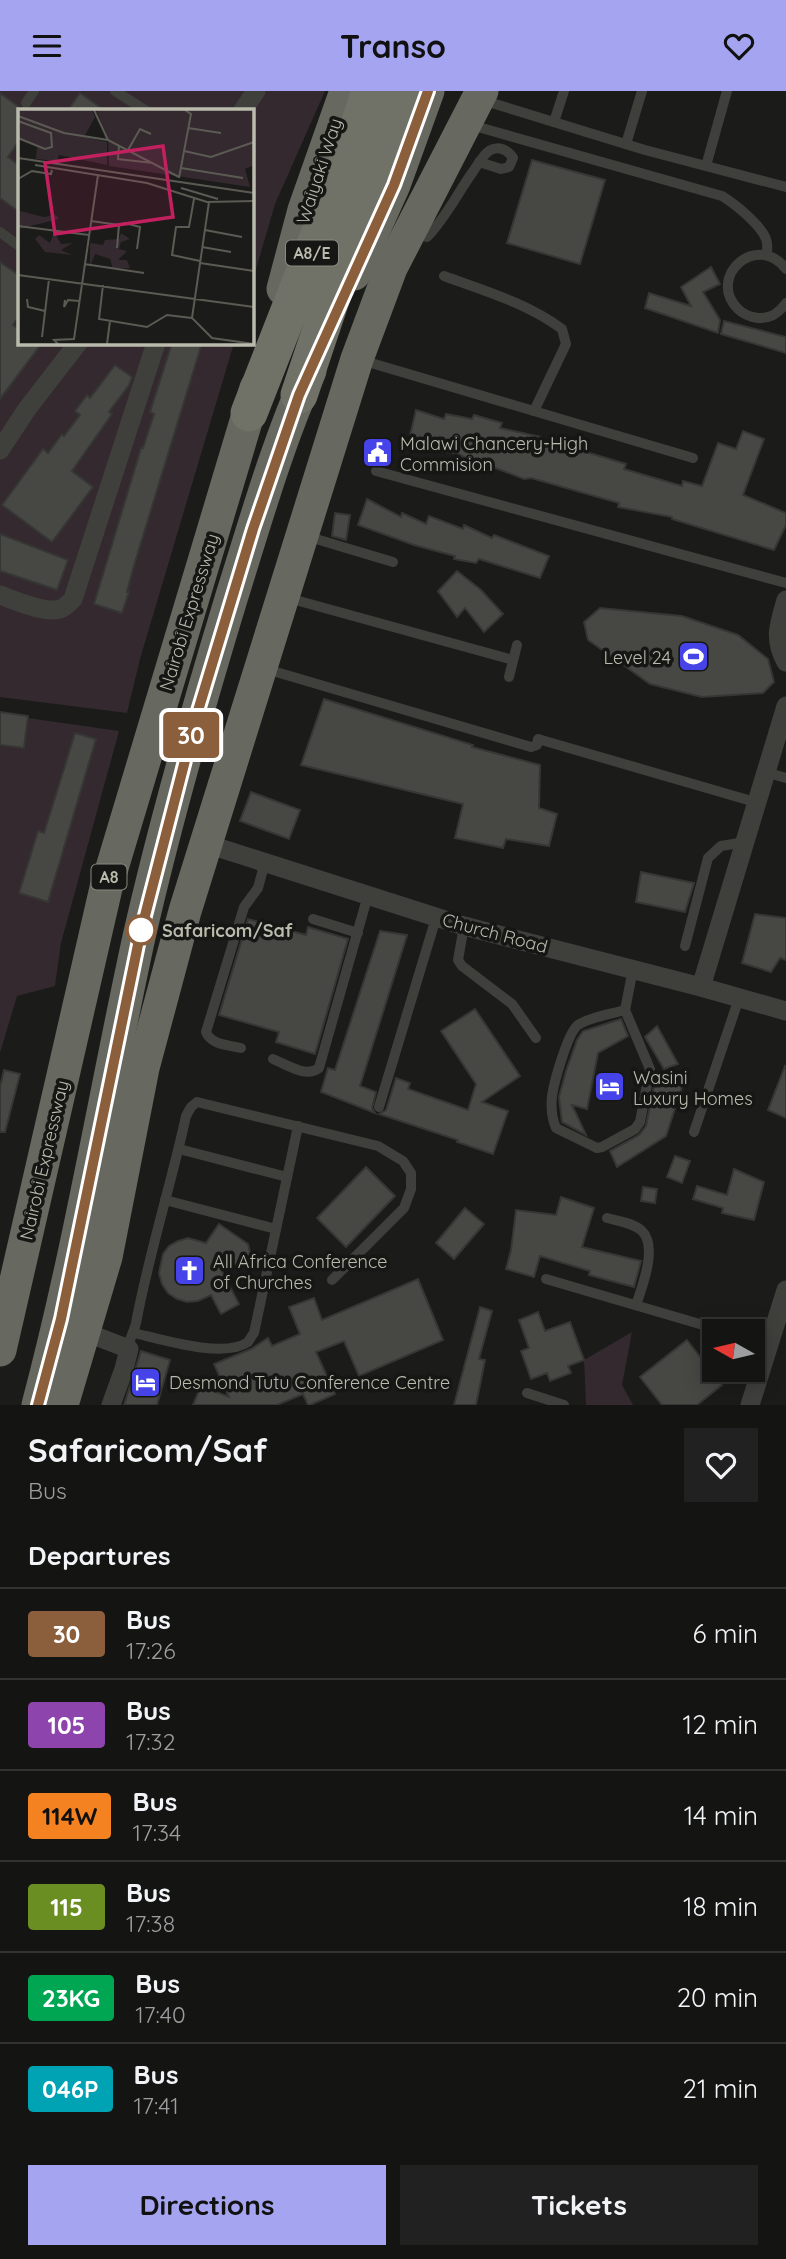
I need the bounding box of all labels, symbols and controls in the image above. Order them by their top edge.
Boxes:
text: Transo [340,26,446,66]
icon: menu [28,27,66,65]
icon: heart [720,27,758,65]
inset map [18,109,254,345]
street label: Waiyaki Way [291,115,347,227]
road number: A8/E [286,241,338,265]
place label: Malawi Chancery-High Commision [400,432,588,476]
public building icon: Malawi Chancery-High Commision [360,436,394,470]
street label: Nairobi Expressway [154,531,224,693]
sports icon: Level 24 [677,640,711,674]
place label: Level 24 [604,646,671,669]
line badge: 30 [160,712,222,758]
text: 30 [177,720,205,750]
road number: A8 [92,865,126,890]
street label: Church Road [440,908,550,958]
marker: Safaricom/Saf [126,915,156,945]
place label: Safaricom/Saf [162,919,293,942]
place label: Wasini Luxury Homes [633,1066,753,1110]
hotel icon: Wasini Luxury Homes [593,1070,627,1104]
street label: Nairobi Expressway [14,1078,74,1242]
place label: All Africa Conference of Churches [213,1250,388,1294]
church icon: All Africa Conference of Churches [173,1254,207,1288]
north arrow [702,1319,765,1383]
map controls [702,1319,765,1382]
hotel icon: Desmond Tutu Conference Centre [129,1365,163,1399]
place label: Desmond Tutu Conference Centre [169,1371,450,1394]
button: heart [684,1428,758,1502]
text: Safaricom/Saf [28,1429,267,1470]
text: Bus [28,1476,67,1505]
text: Departures [28,1539,171,1572]
text: Bus [126,1603,171,1636]
text: 6 min [693,1617,758,1650]
text: 30 [53,1619,80,1649]
text: 17:26 [126,1636,176,1665]
text: Bus [126,1694,171,1727]
text: 12 min [683,1708,758,1741]
text: 105 [48,1710,85,1740]
text: 17:32 [126,1727,175,1756]
text: Bus [132,1785,177,1818]
text: 14 min [684,1799,758,1832]
text: 114W [42,1801,97,1831]
text: 17:34 [132,1818,181,1847]
text: Bus [126,1876,171,1909]
text: 18 min [683,1890,758,1923]
text: 115 [50,1892,83,1922]
text: 17:38 [126,1909,175,1938]
text: Bus [135,1967,180,2000]
text: 20 min [677,1981,758,2014]
text: 23KG [42,1983,100,2013]
text: 17:40 [135,2000,186,2029]
text: Bus [134,2058,178,2091]
text: 21 min [683,2072,758,2105]
text: 046P [42,2074,99,2104]
text: 17:41 [134,2091,179,2120]
button: Directions [28,2165,386,2245]
button: Tickets [400,2165,758,2245]

